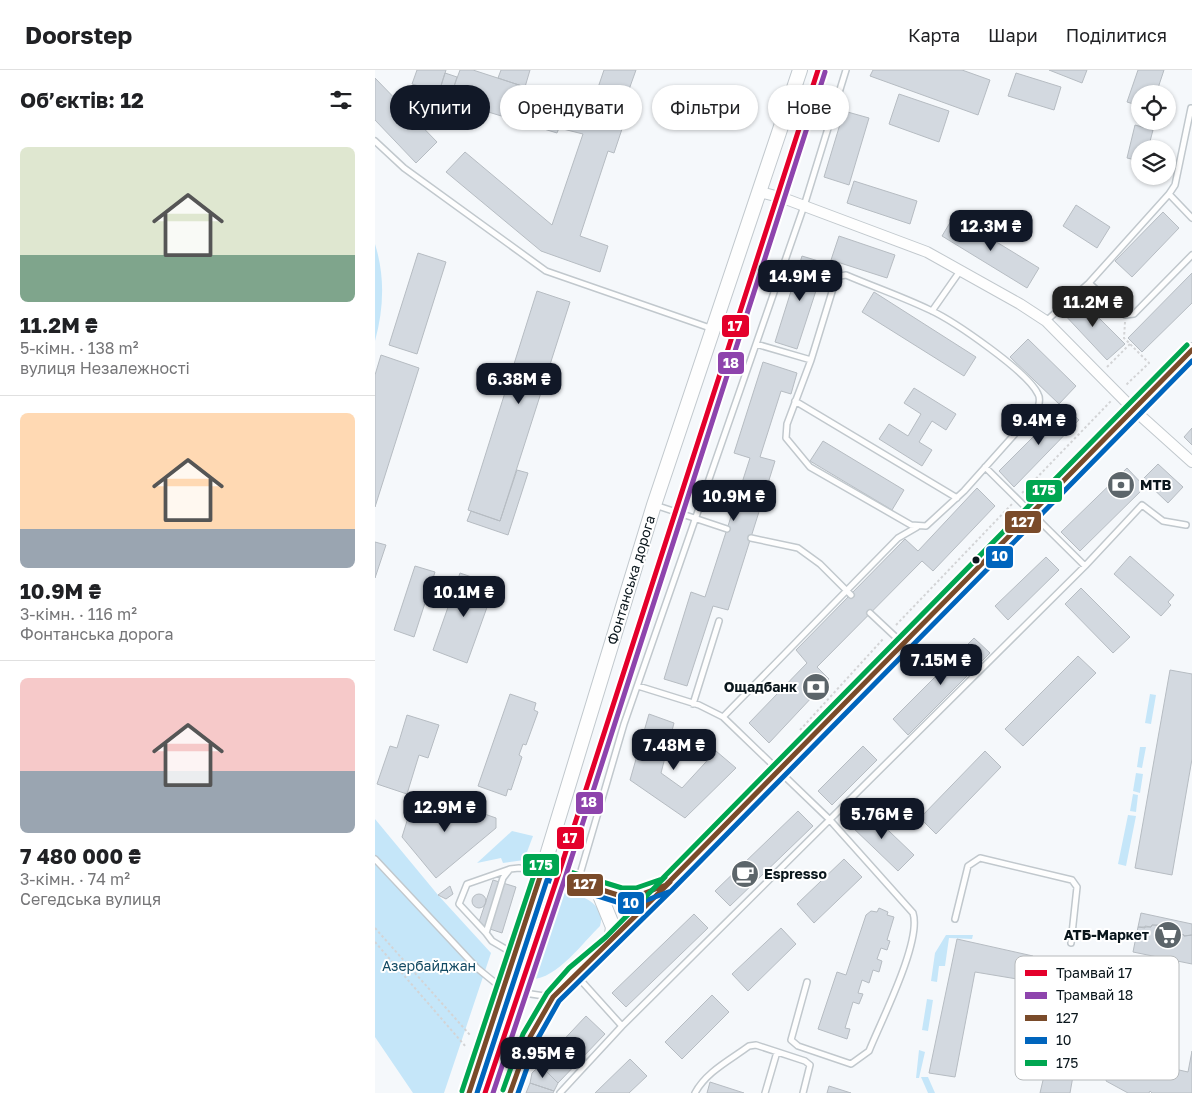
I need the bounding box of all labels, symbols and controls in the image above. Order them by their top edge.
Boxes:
text: Doorstep [25,20,132,49]
text: Карта [908,24,960,46]
text: Шари [988,24,1038,46]
text: Поділитися [1066,24,1167,46]
chip: Купити [390,85,490,130]
chip: Орендувати [500,85,642,130]
chip: Фільтри [652,85,758,130]
chip: Нове [768,85,849,130]
map controls [1131,85,1176,185]
button: locate [1131,85,1176,130]
icon: filters [327,86,355,114]
text: Об’єктів: 12 [20,87,144,113]
button: layers [1131,140,1176,185]
icon: home [143,180,233,270]
pin: 12.3M ₴ [945,210,1037,252]
text: 12.3M ₴ [961,216,1021,236]
pin: 14.9M ₴ [754,260,846,302]
text: 14.9M ₴ [769,266,831,286]
pin: 11.2M ₴ [1047,286,1139,328]
text: 11.2M ₴ [1063,292,1123,312]
text: 11.2M ₴ [20,312,98,338]
line badge: 17 [721,314,750,338]
text: 17 [728,317,743,334]
text: 5-кімн. · 138 m² [20,338,139,358]
line badge: 18 [717,351,745,375]
text: 18 [723,354,739,371]
text: вулиця Незалежності [20,358,190,378]
pin: 6.38M ₴ [473,362,565,405]
text: 6.38M ₴ [487,369,551,389]
pin: 9.4M ₴ [998,404,1080,446]
text: 9.4M ₴ [1012,410,1066,430]
icon: home [143,445,233,535]
bank icon: МТВ [1106,470,1136,500]
place label: МТВ [1140,476,1172,493]
line badge: 175 [1025,479,1063,503]
pin: 10.9M ₴ [688,480,780,522]
text: 175 [1032,481,1056,498]
text: 10.9M ₴ [703,486,765,506]
line badge: 127 [1004,510,1042,534]
street label: Фонтанська дорога [603,513,658,647]
text: 127 [1011,513,1035,530]
line badge: 10 [985,545,1014,569]
text: 10 [992,547,1008,564]
unlabelled marker [971,555,981,565]
pin: 10.1M ₴ [418,576,510,618]
text: 10.9M ₴ [20,578,101,604]
text: 10.1M ₴ [434,582,494,602]
text: 3-кімн. · 116 m² [20,604,137,624]
text: Фонтанська дорога [20,624,173,644]
pin: 7.15M ₴ [895,644,987,686]
text: 7.15M ₴ [911,650,971,670]
bank icon: Ощадбанк [801,672,831,702]
place label: Ощадбанк [724,678,797,695]
icon: home [143,710,233,800]
pin: 7.48M ₴ [628,728,720,771]
text: 7.48M ₴ [643,735,705,755]
pin: 12.9M ₴ [399,790,491,833]
line badge: 18 [575,791,604,815]
text: 18 [581,793,597,810]
text: 12.9M ₴ [414,797,476,817]
pin: 5.76M ₴ [836,798,928,840]
text: 5.76M ₴ [851,804,913,824]
line badge: 17 [556,826,585,850]
text: 17 [563,829,578,846]
text: 7 480 000 ₴ [20,843,141,869]
line badge: 175 [522,853,560,877]
text: 175 [529,856,553,873]
cafe icon: Espresso [730,859,760,889]
place label: Espresso [764,865,827,882]
text: 3-кімн. · 74 m² [20,869,130,889]
line badge: 127 [566,873,604,897]
text: 127 [573,875,597,892]
text: Сегедська вулиця [20,889,161,909]
line badge: 10 [617,891,645,915]
text: 10 [623,894,639,911]
supermarket icon: АТБ-Маркет [1153,920,1183,950]
place label: АТБ-Маркет [1064,926,1149,943]
legend [1015,956,1179,1080]
park label: Азербайджан [382,957,476,974]
text: Трамвай 17 [1056,964,1132,981]
text: Трамвай 18 [1056,986,1133,1003]
text: 127 [1056,1009,1078,1026]
text: 10 [1056,1031,1071,1048]
pin: 8.95M ₴ [497,1036,589,1079]
text: 8.95M ₴ [511,1043,575,1063]
text: 175 [1056,1054,1078,1071]

